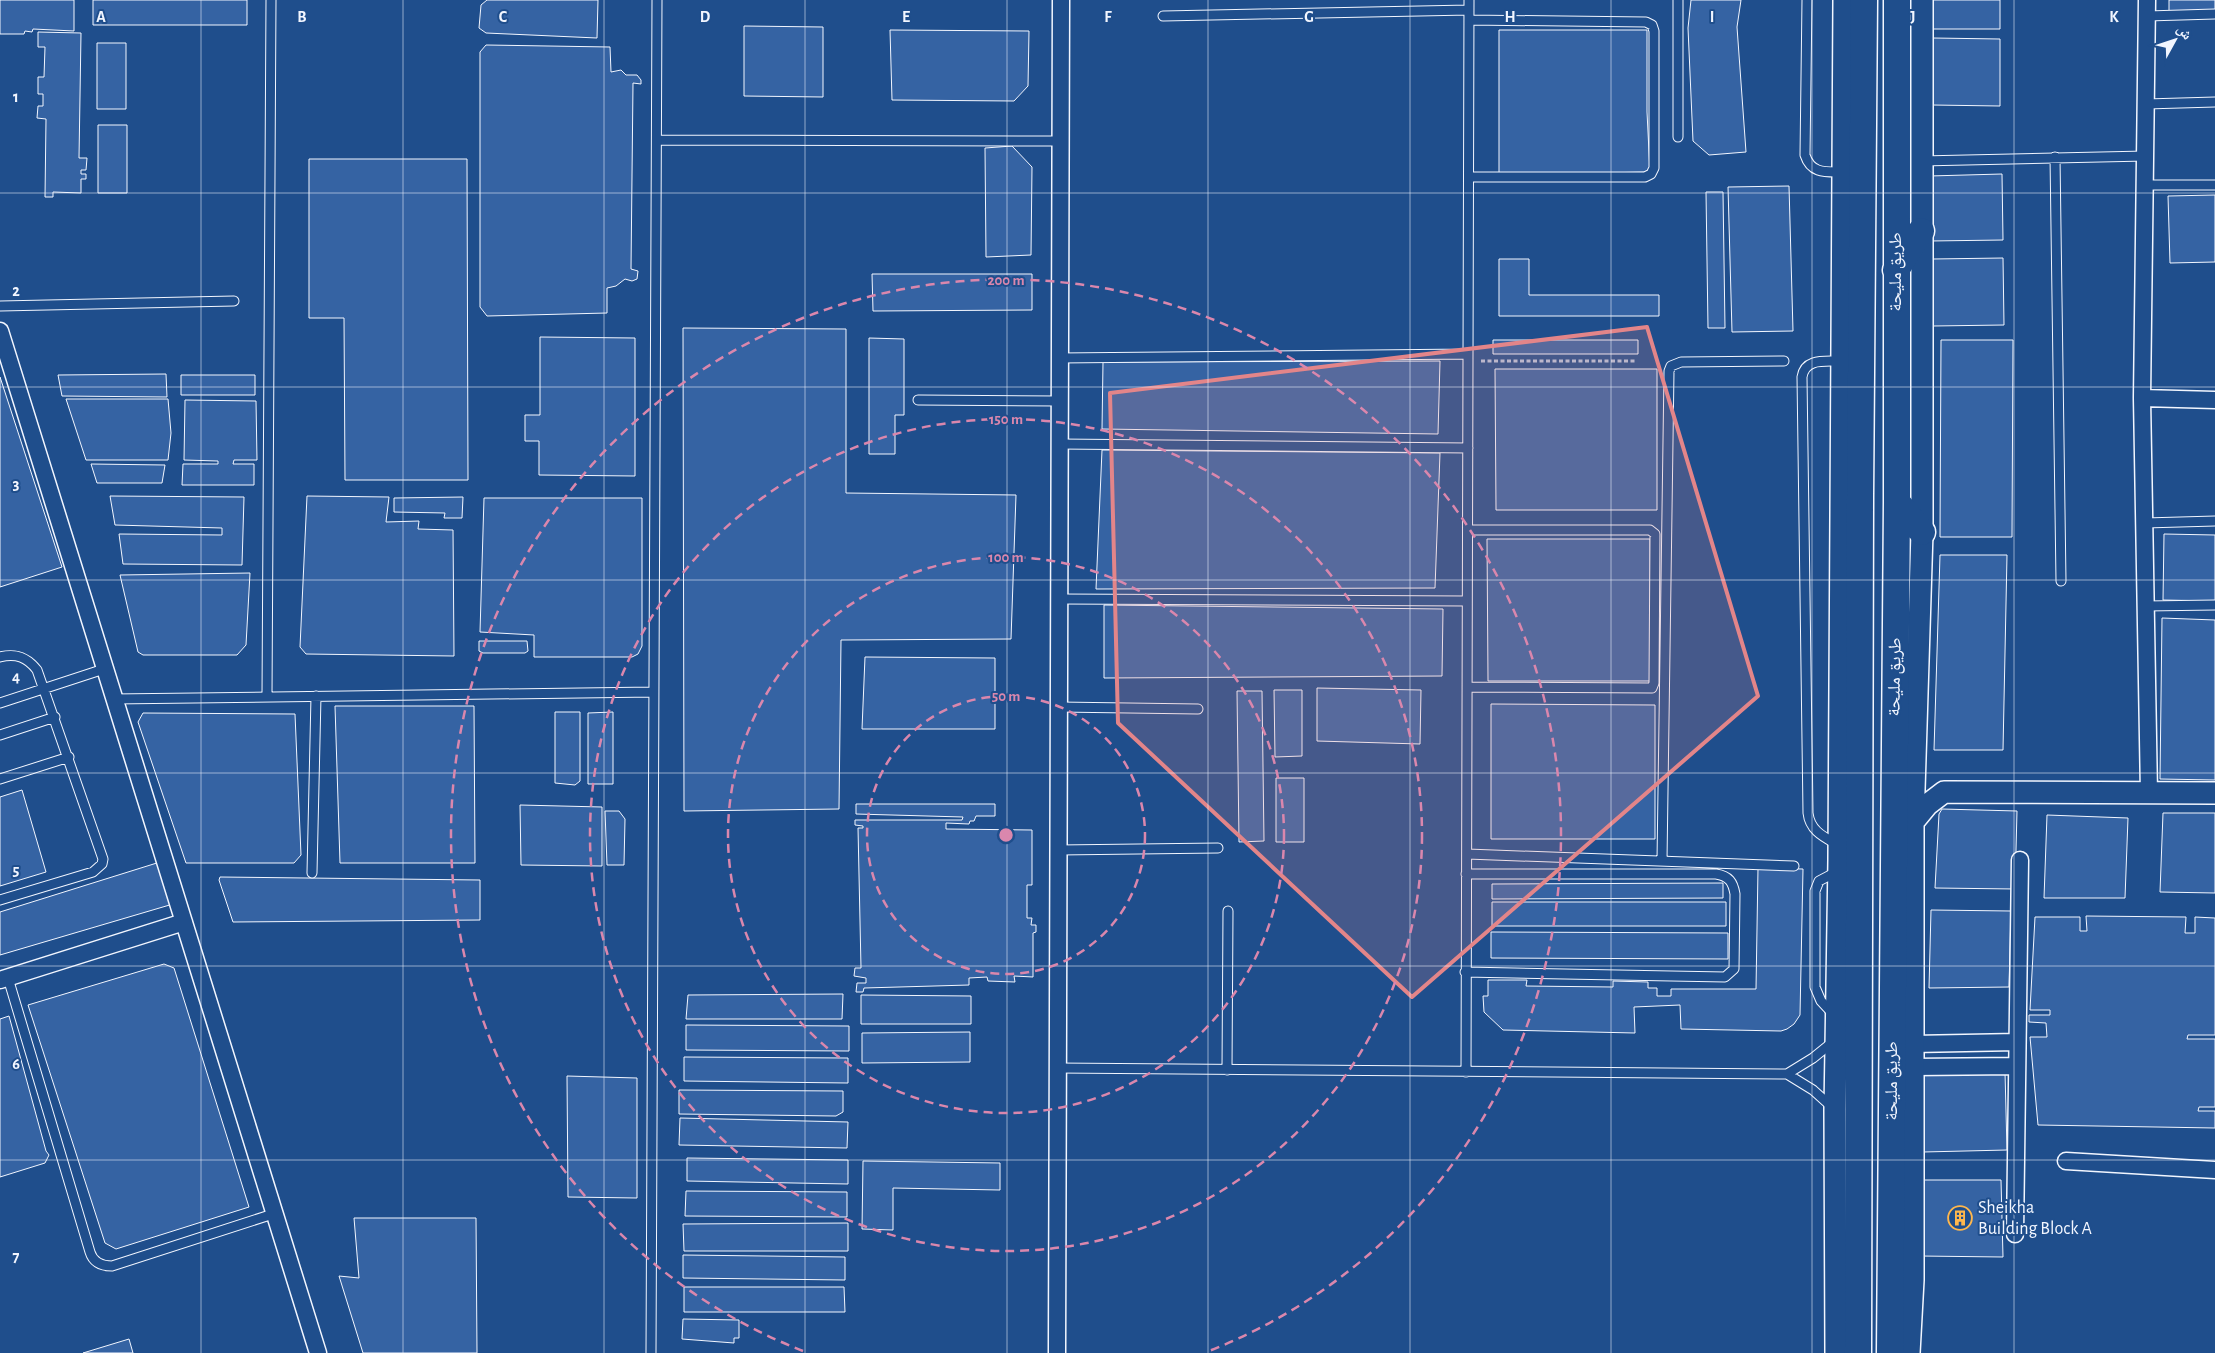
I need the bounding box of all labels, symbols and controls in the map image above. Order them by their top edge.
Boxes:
text: A [96,9,106,25]
text: B [297,9,307,25]
text: C [499,9,508,25]
text: D [700,9,711,25]
text: E [902,9,910,25]
text: F [1104,9,1112,25]
text: G [1304,9,1314,25]
text: H [1504,9,1516,25]
text: I [1710,9,1714,25]
text: J [1910,9,1916,25]
text: K [2109,9,2119,25]
north arrow [2150,15,2200,65]
text: ش [2173,22,2194,43]
text: 1 [13,89,19,105]
street label: طريق مليحة [1887,232,1906,312]
text: 200 m [987,273,1025,288]
text: 2 [12,283,20,299]
text: 150 m [989,412,1023,427]
text: 3 [13,476,20,492]
text: 100 m [988,550,1024,565]
street label: طريق مليحة [1885,637,1906,717]
text: 4 [12,669,20,685]
text: 50 m [992,689,1020,704]
centre of rings [997,826,1015,844]
text: 5 [13,862,20,878]
street label: طريق مليحة [1883,1041,1902,1121]
text: 6 [12,1056,20,1072]
place label: Sheikha Building Block A [1978,1199,2092,1238]
building icon: Sheikha Building Block A [1947,1205,1973,1231]
text: 7 [13,1249,20,1265]

